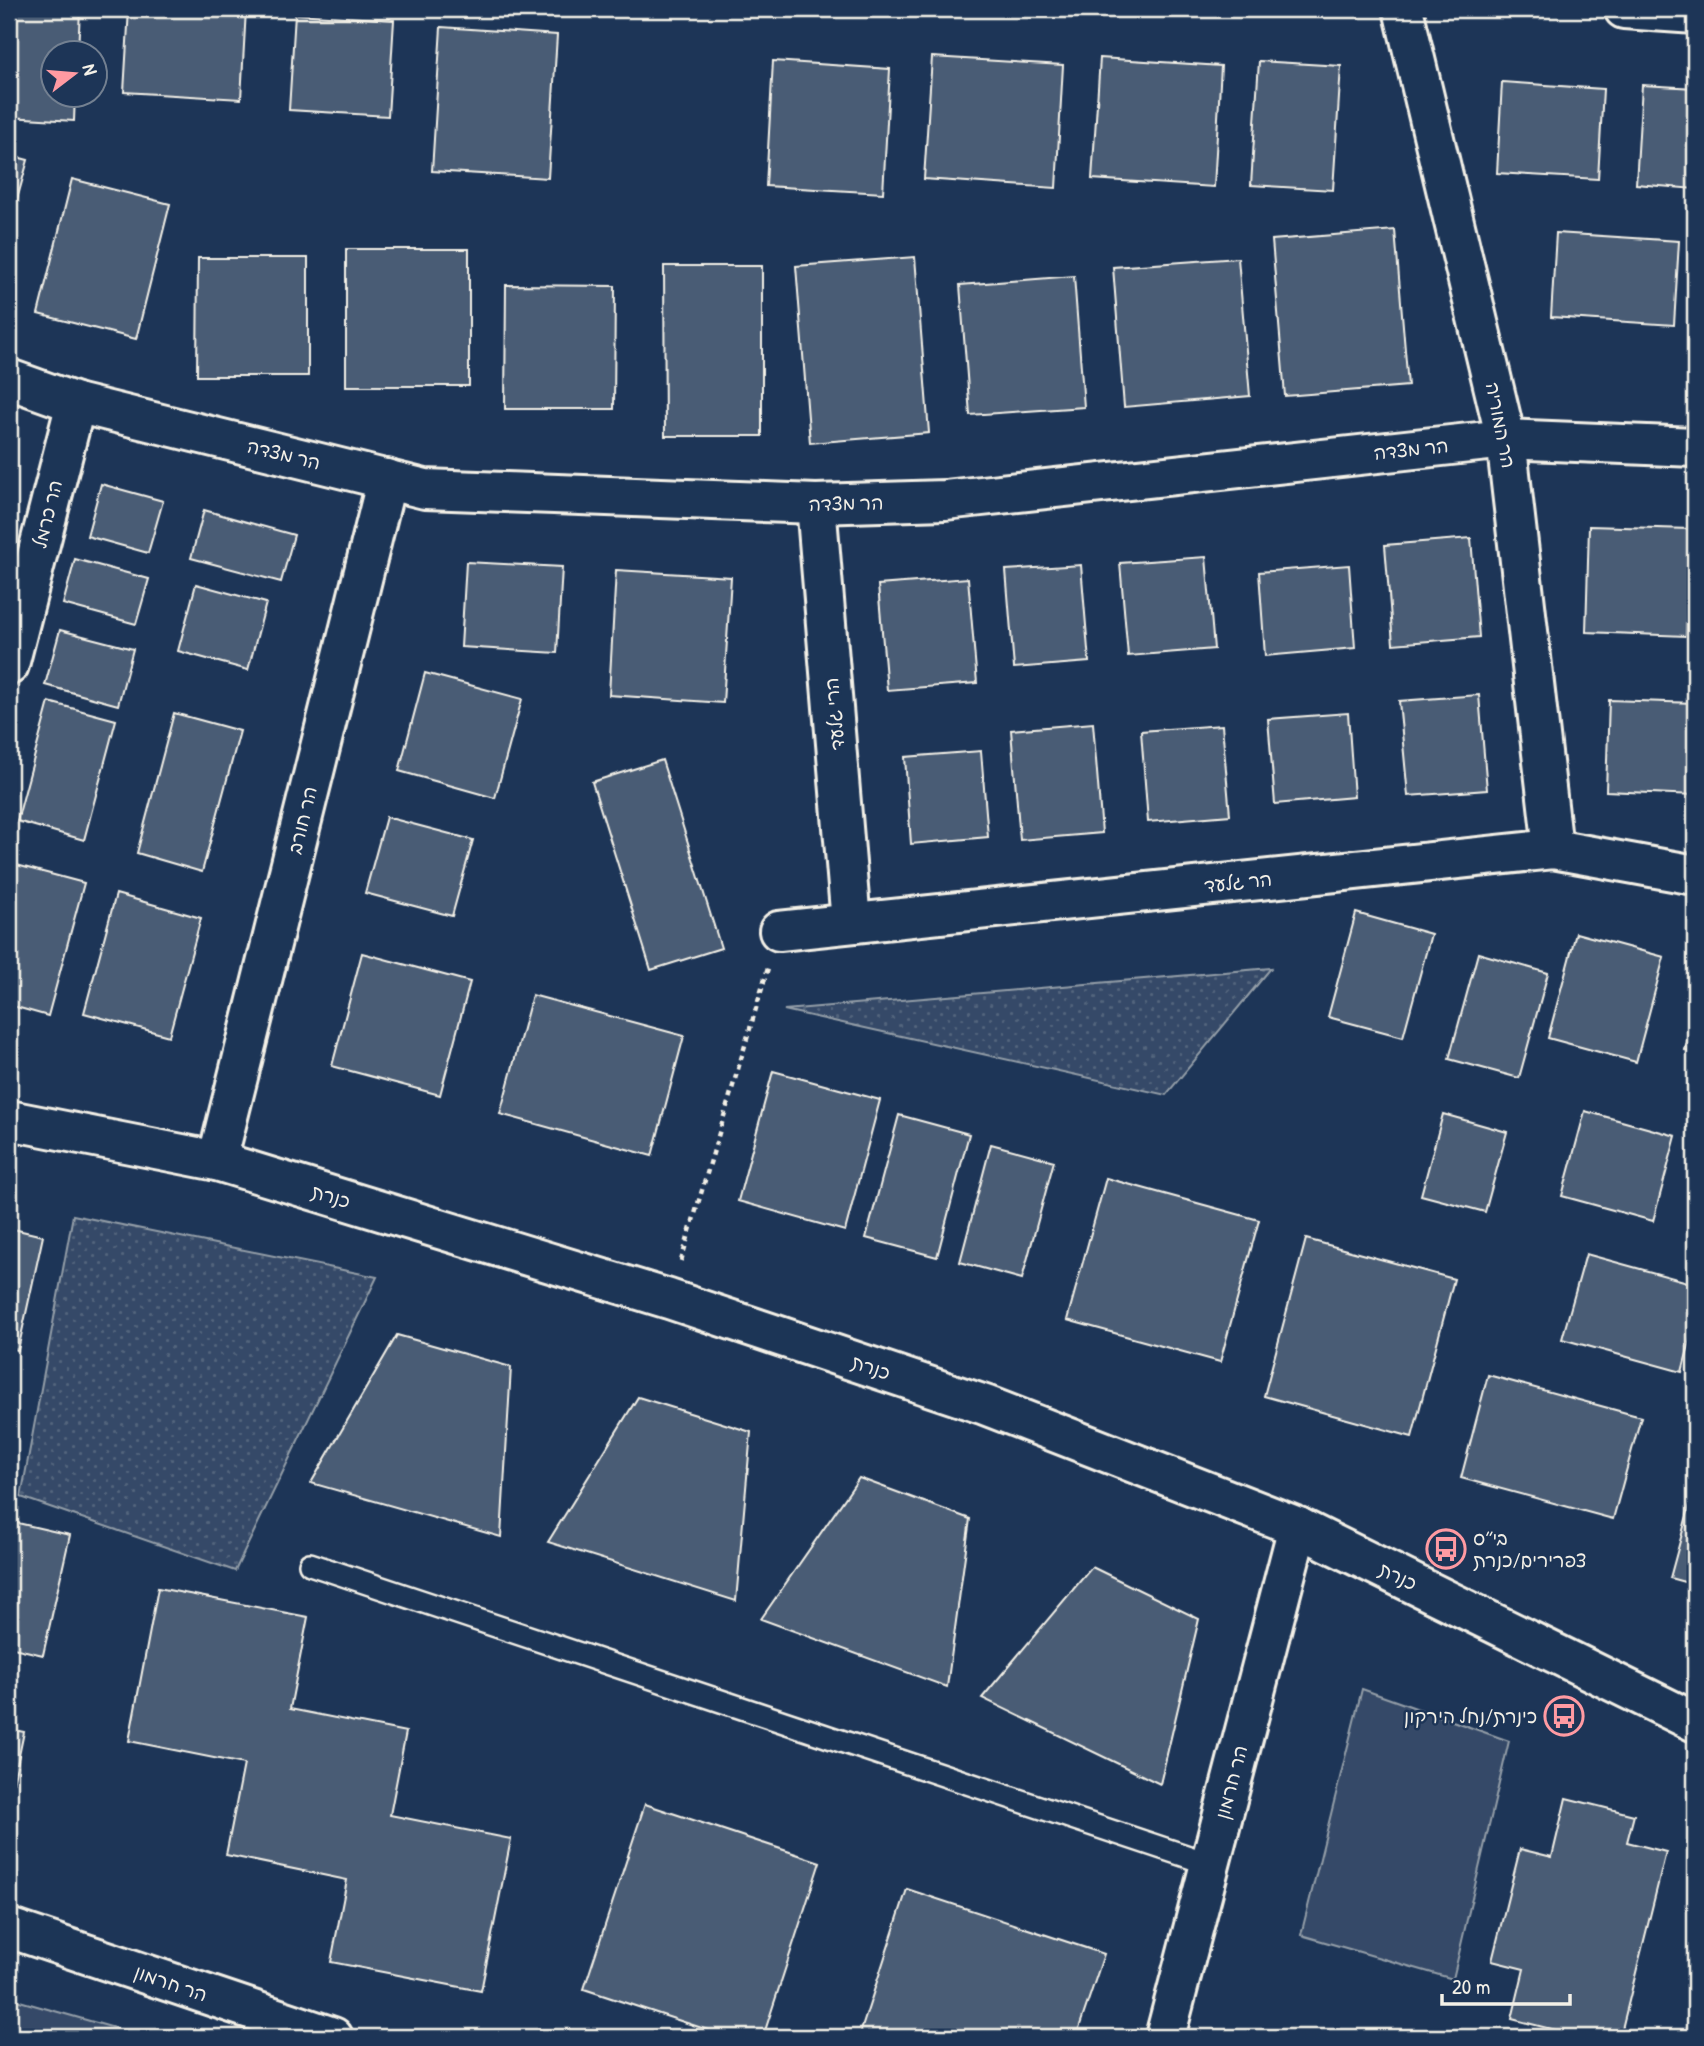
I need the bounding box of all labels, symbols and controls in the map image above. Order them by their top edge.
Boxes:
north arrow [38,38,108,108]
text: N [76,61,104,78]
street label: הר המוריה [1480,380,1522,470]
street label: הר מצדה [245,432,323,476]
street label: הר מצדה [1372,432,1450,466]
street label: הר כרמל [26,477,68,551]
street label: הר מצדה [808,489,884,517]
street label: הרי גלעד [818,677,850,751]
street label: הר חורב [281,783,323,857]
street label: הר גלעד [1203,866,1273,898]
street label: כנרת [308,1178,354,1214]
street label: כנרת [848,1348,894,1386]
place label: בי״ס צפרירים/כנרת [1473,1525,1586,1573]
bus stop icon: בי״ס צפרירים/כנרת [1425,1528,1467,1570]
street label: כנרת [1375,1556,1421,1596]
bus stop icon: כינרת/נחל הירקון [1543,1695,1585,1737]
place label: כינרת/נחל הירקון [1404,1703,1537,1729]
street label: הר חרמון [1209,1742,1253,1822]
street label: הר חרמון [131,1958,211,2008]
scale bar [1442,1962,1569,2006]
text: 20 m [1452,1972,1490,2001]

